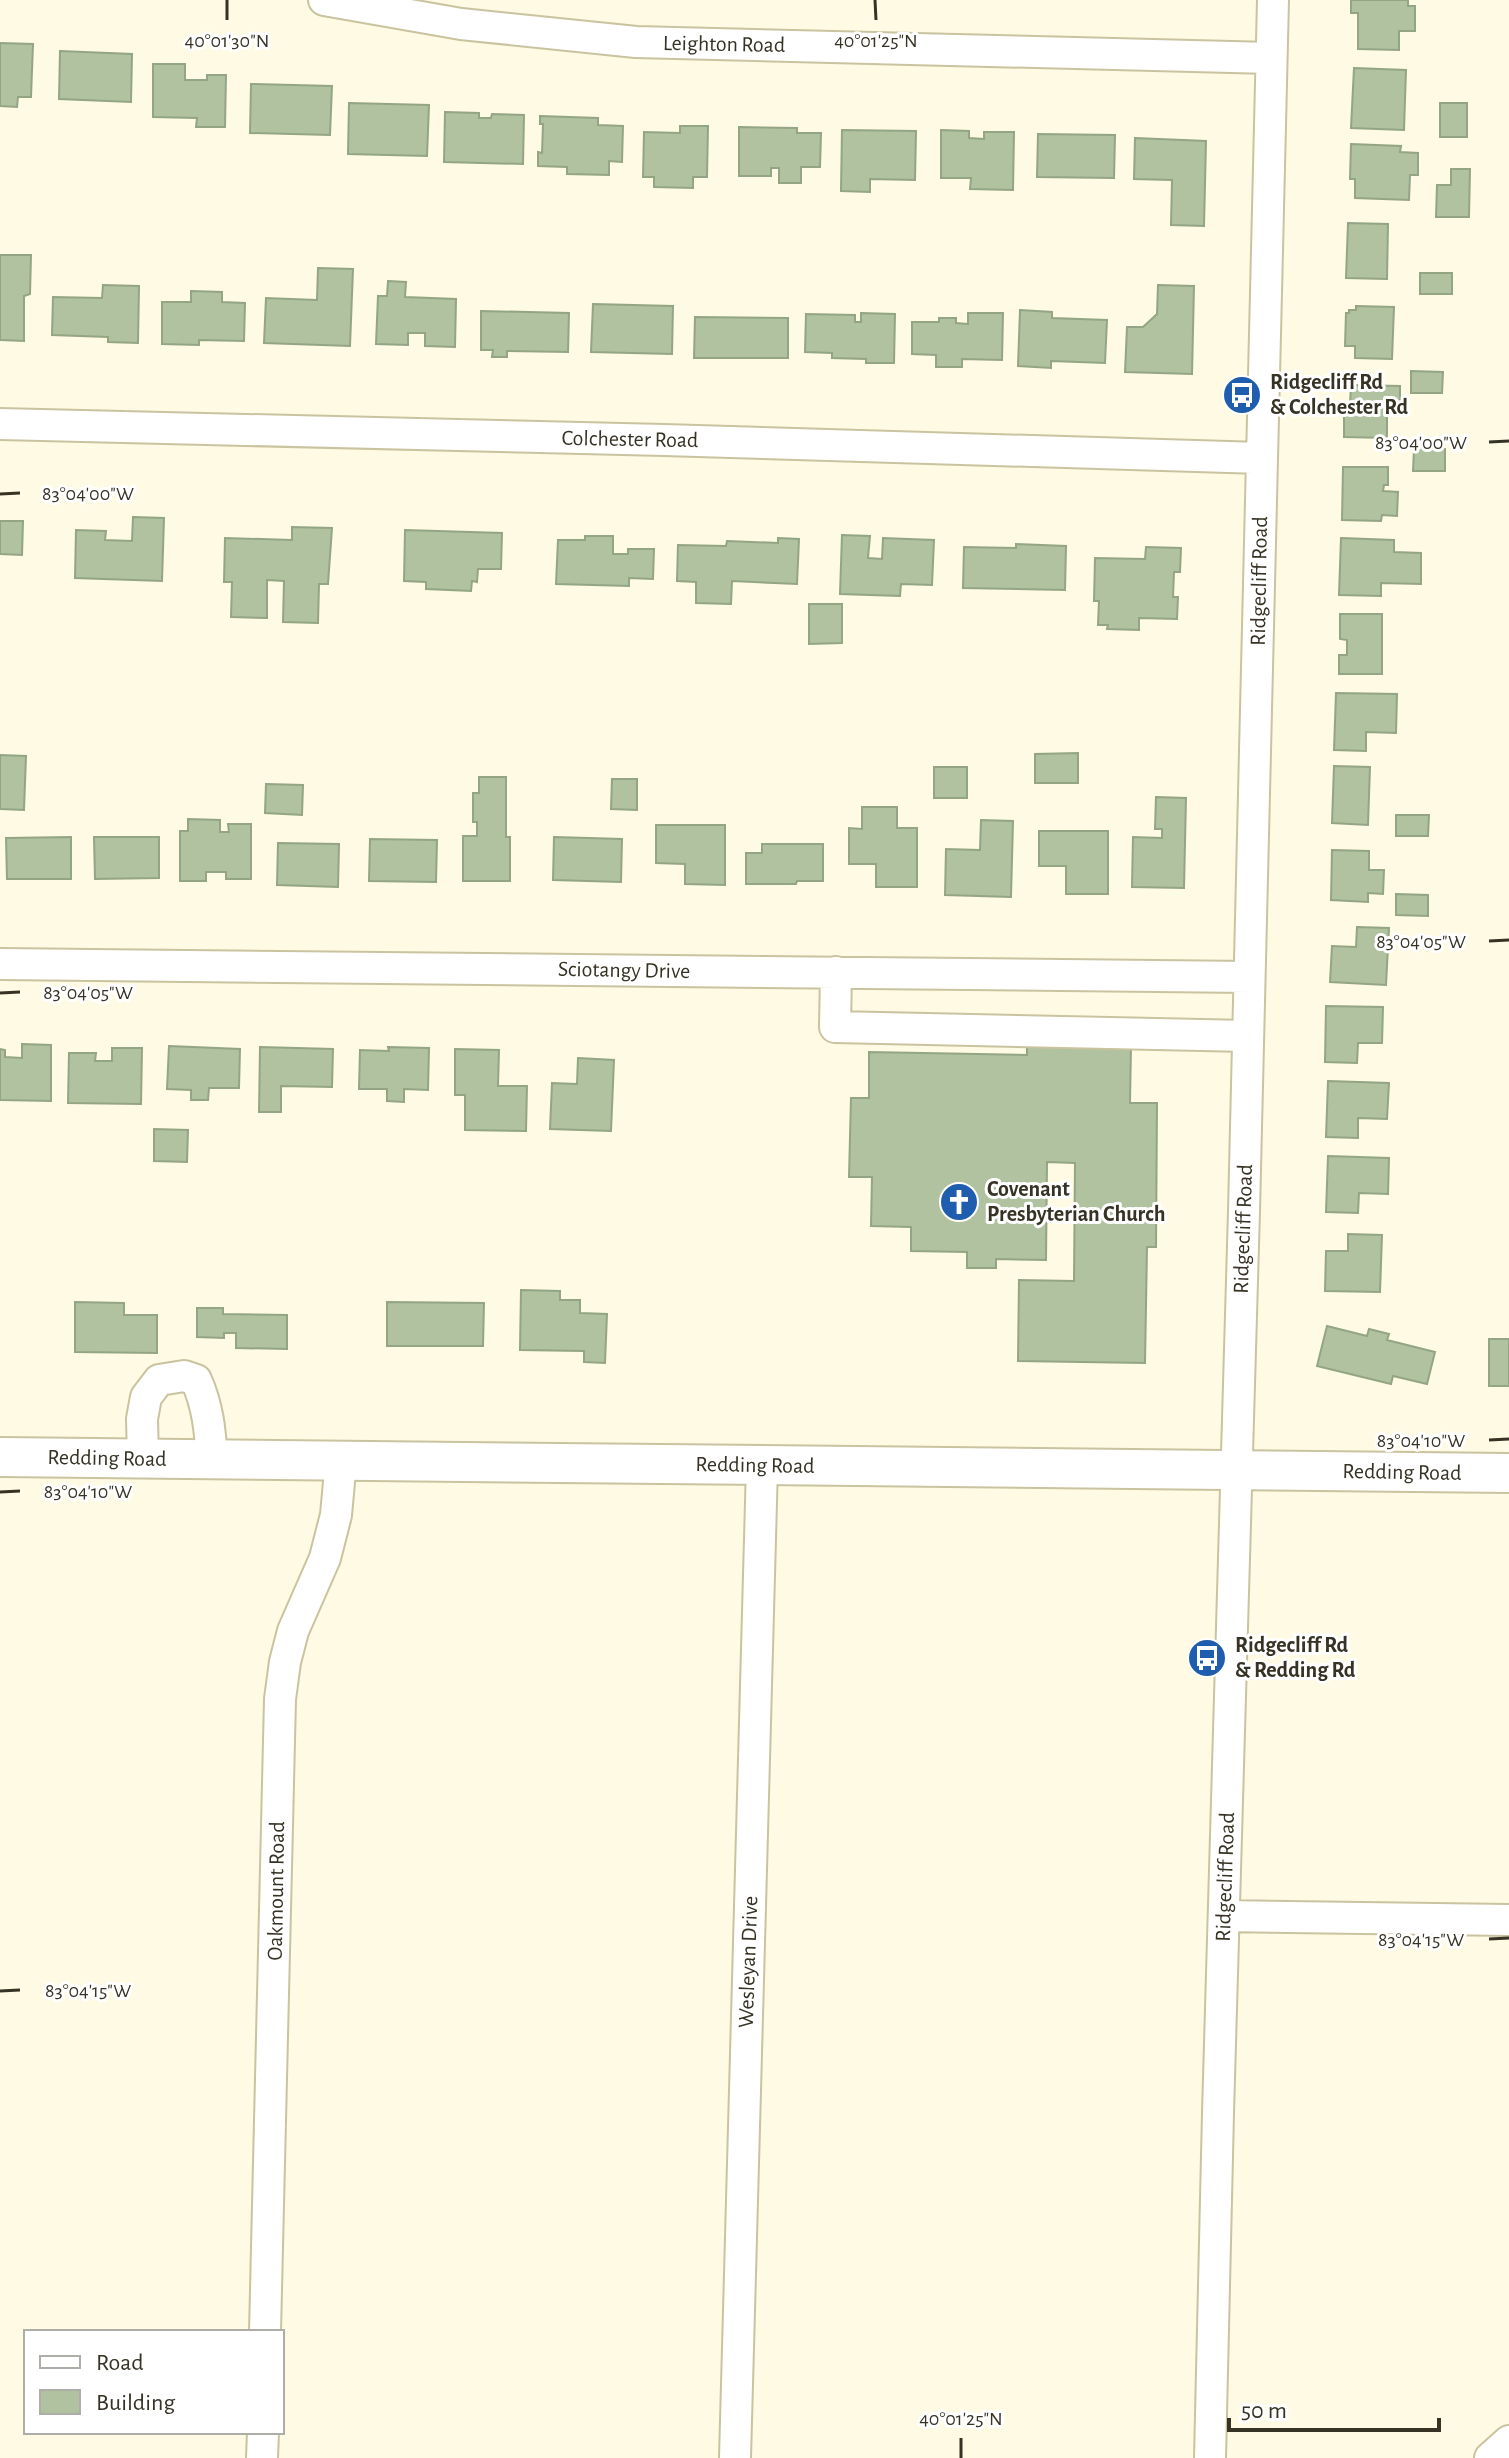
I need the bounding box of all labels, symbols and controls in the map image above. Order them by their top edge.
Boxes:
text: 40°01'30"N [185,31,269,51]
text: 40°01'25"N [834,31,918,51]
street label: Leighton Road [663,32,785,56]
place label: Ridgecliff Rd & Colchester Rd [1270,371,1408,418]
bus stop icon: Ridgecliff Rd & Colchester Rd [1221,374,1263,416]
street label: Colchester Road [561,427,699,451]
text: 83°04'00"W [1375,433,1467,453]
text: 83°04'00"W [42,484,134,504]
street label: Ridgecliff Road [1247,516,1271,646]
text: 83°04'05"W [1376,932,1466,952]
street label: Sciotangy Drive [558,958,690,982]
text: 83°04'05"W [43,983,133,1003]
street label: Ridgecliff Road [1230,1164,1256,1294]
place label: Covenant Presbyterian Church [987,1178,1165,1226]
church icon: Covenant Presbyterian Church [938,1181,980,1223]
text: 83°04'10"W [1377,1431,1465,1451]
street label: Redding Road [47,1446,167,1470]
street label: Redding Road [695,1453,815,1477]
street label: Redding Road [1342,1460,1462,1484]
text: 83°04'10"W [44,1482,132,1502]
place label: Ridgecliff Rd & Redding Rd [1235,1634,1356,1681]
bus stop icon: Ridgecliff Rd & Redding Rd [1186,1637,1228,1679]
street label: Ridgecliff Road [1212,1812,1238,1942]
street label: Oakmount Road [264,1821,288,1961]
street label: Wesleyan Drive [735,1896,761,2028]
text: 83°04'15"W [1378,1930,1464,1950]
text: 83°04'15"W [45,1981,131,2001]
legend [24,2330,284,2434]
text: Road [96,2351,144,2375]
scale bar [1229,2382,1439,2432]
text: Building [96,2391,175,2415]
text: 50 m [1241,2399,1287,2423]
text: 40°01'25"N [919,2409,1003,2429]

